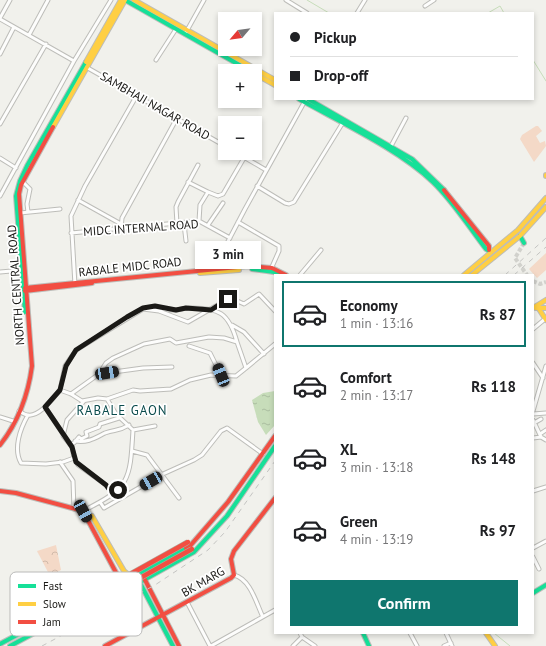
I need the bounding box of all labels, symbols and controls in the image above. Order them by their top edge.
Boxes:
north arrow [218,12,262,56]
map controls [218,12,262,160]
text: Pickup [314,28,357,47]
button: + [218,64,262,108]
text: Drop-off [314,66,368,85]
street label: SAMBHAJI NAGAR ROAD [98,68,213,143]
button: − [218,116,262,160]
street label: MIDC INTERNAL ROAD [83,216,199,239]
street label: NORTH CENTRAL ROAD [4,224,27,346]
callout: 3 min [195,241,261,269]
text: 3 min [212,246,244,263]
street label: RABALE MIDC ROAD [78,254,182,279]
route end [219,290,237,308]
icon: car [292,296,328,332]
text: Economy [340,296,398,315]
text: Rs 87 [480,305,516,324]
text: 1 min · 13:16 [340,315,413,332]
car [211,362,231,388]
car [94,365,120,381]
icon: car [292,368,328,404]
text: Comfort [340,368,392,387]
text: Rs 118 [471,377,516,396]
text: 2 min · 13:17 [340,387,413,404]
district label: RABALE GAON [76,402,168,419]
icon: car [292,440,328,476]
text: XL [340,440,357,459]
text: Rs 148 [471,449,516,468]
text: 3 min · 13:18 [340,459,413,476]
car [138,470,164,492]
route start [109,481,127,499]
car [72,498,94,524]
icon: car [292,512,328,548]
text: Green [340,512,378,531]
text: Rs 97 [480,521,516,540]
text: 4 min · 13:19 [340,531,413,548]
street label: BK MARG [178,563,227,600]
legend [10,572,142,636]
text: Fast [43,579,63,593]
button: Confirm [290,580,518,626]
text: Slow [43,597,66,611]
text: Jam [42,615,61,629]

